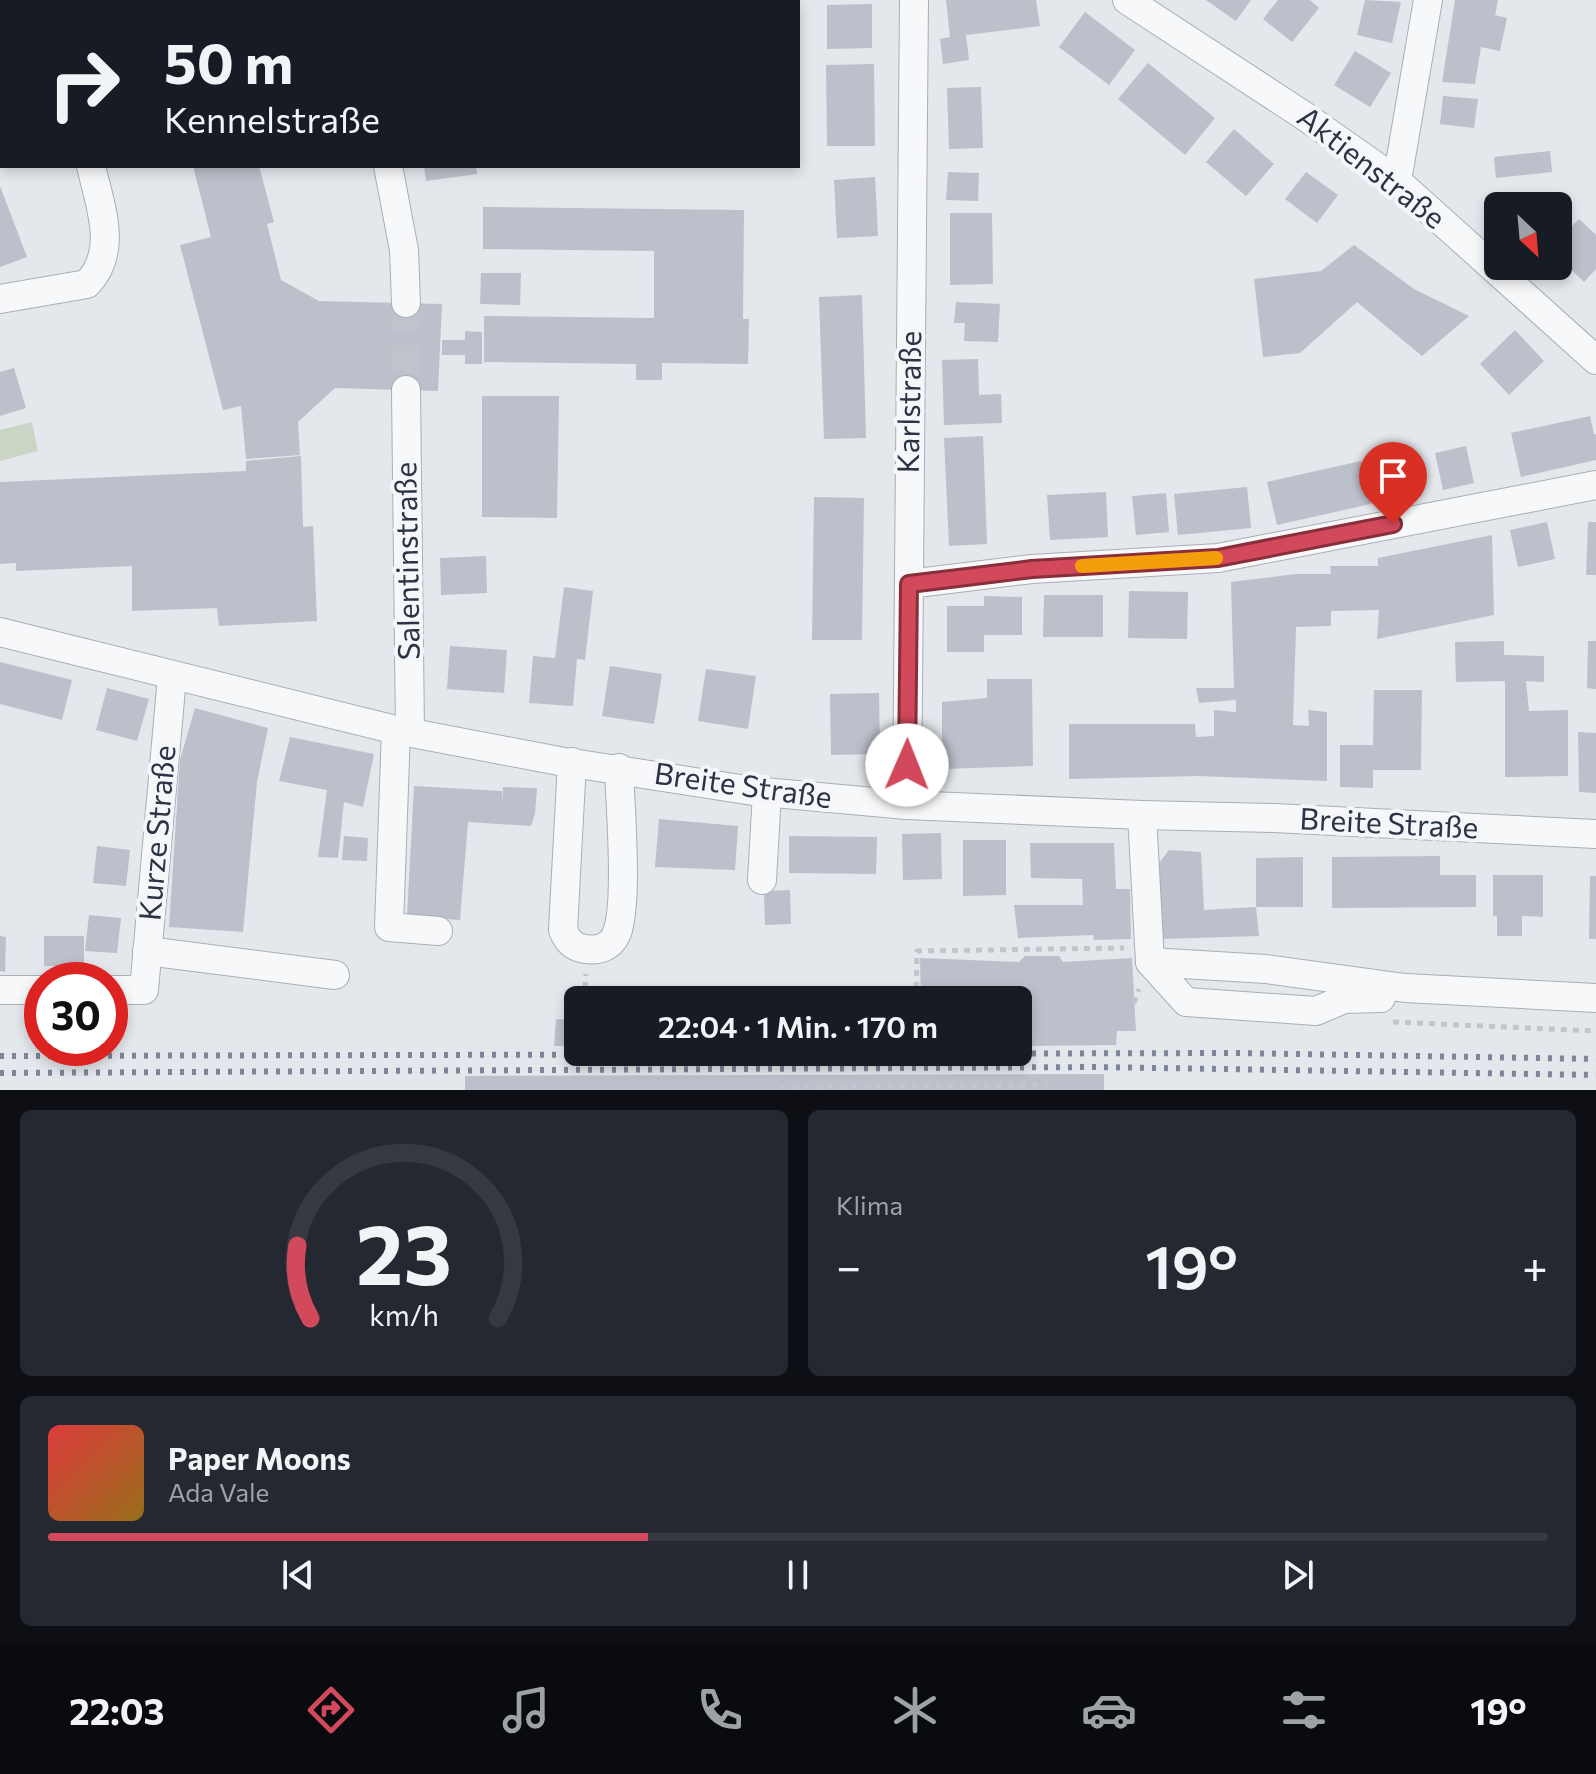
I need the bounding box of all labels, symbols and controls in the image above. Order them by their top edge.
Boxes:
text: 50 m [164,27,293,96]
icon: right [32,32,136,136]
text: Kennelstraße [164,96,380,140]
street label: Aktienstraße [1291,97,1454,235]
north arrow [1484,192,1572,280]
map controls [1484,192,1572,280]
street label: Karlstraße [888,330,927,474]
pin [1359,442,1427,524]
icon: arrive [1371,454,1415,498]
street label: Salentinstraße [385,462,426,661]
position arrow [865,723,949,807]
street label: Kurze Straße [129,744,182,922]
street label: Breite Straße [652,753,835,814]
street label: Breite Straße [1299,798,1479,845]
speed limit sign: 30 [24,962,128,1066]
text: 22:04 · 1 Min. · 170 m [658,1007,938,1044]
text: Klima [836,1189,903,1220]
text: 23 [356,1200,452,1302]
text: 19° [1145,1228,1238,1301]
text: − [836,1238,861,1292]
text: + [1522,1238,1548,1292]
text: km/h [369,1297,439,1332]
text: Paper Moons [168,1439,351,1476]
text: Ada Vale [168,1476,269,1507]
icon: previous [276,1553,320,1597]
icon: pause [776,1553,820,1597]
icon: next [1276,1553,1320,1597]
icon: directions [303,1682,359,1738]
icon: music [498,1682,554,1738]
icon: phone [692,1682,748,1738]
icon: climate [887,1682,943,1738]
icon: car [1081,1682,1137,1738]
icon: filters [1276,1682,1332,1738]
text: 22:03 [69,1688,164,1732]
text: 19° [1470,1688,1527,1732]

